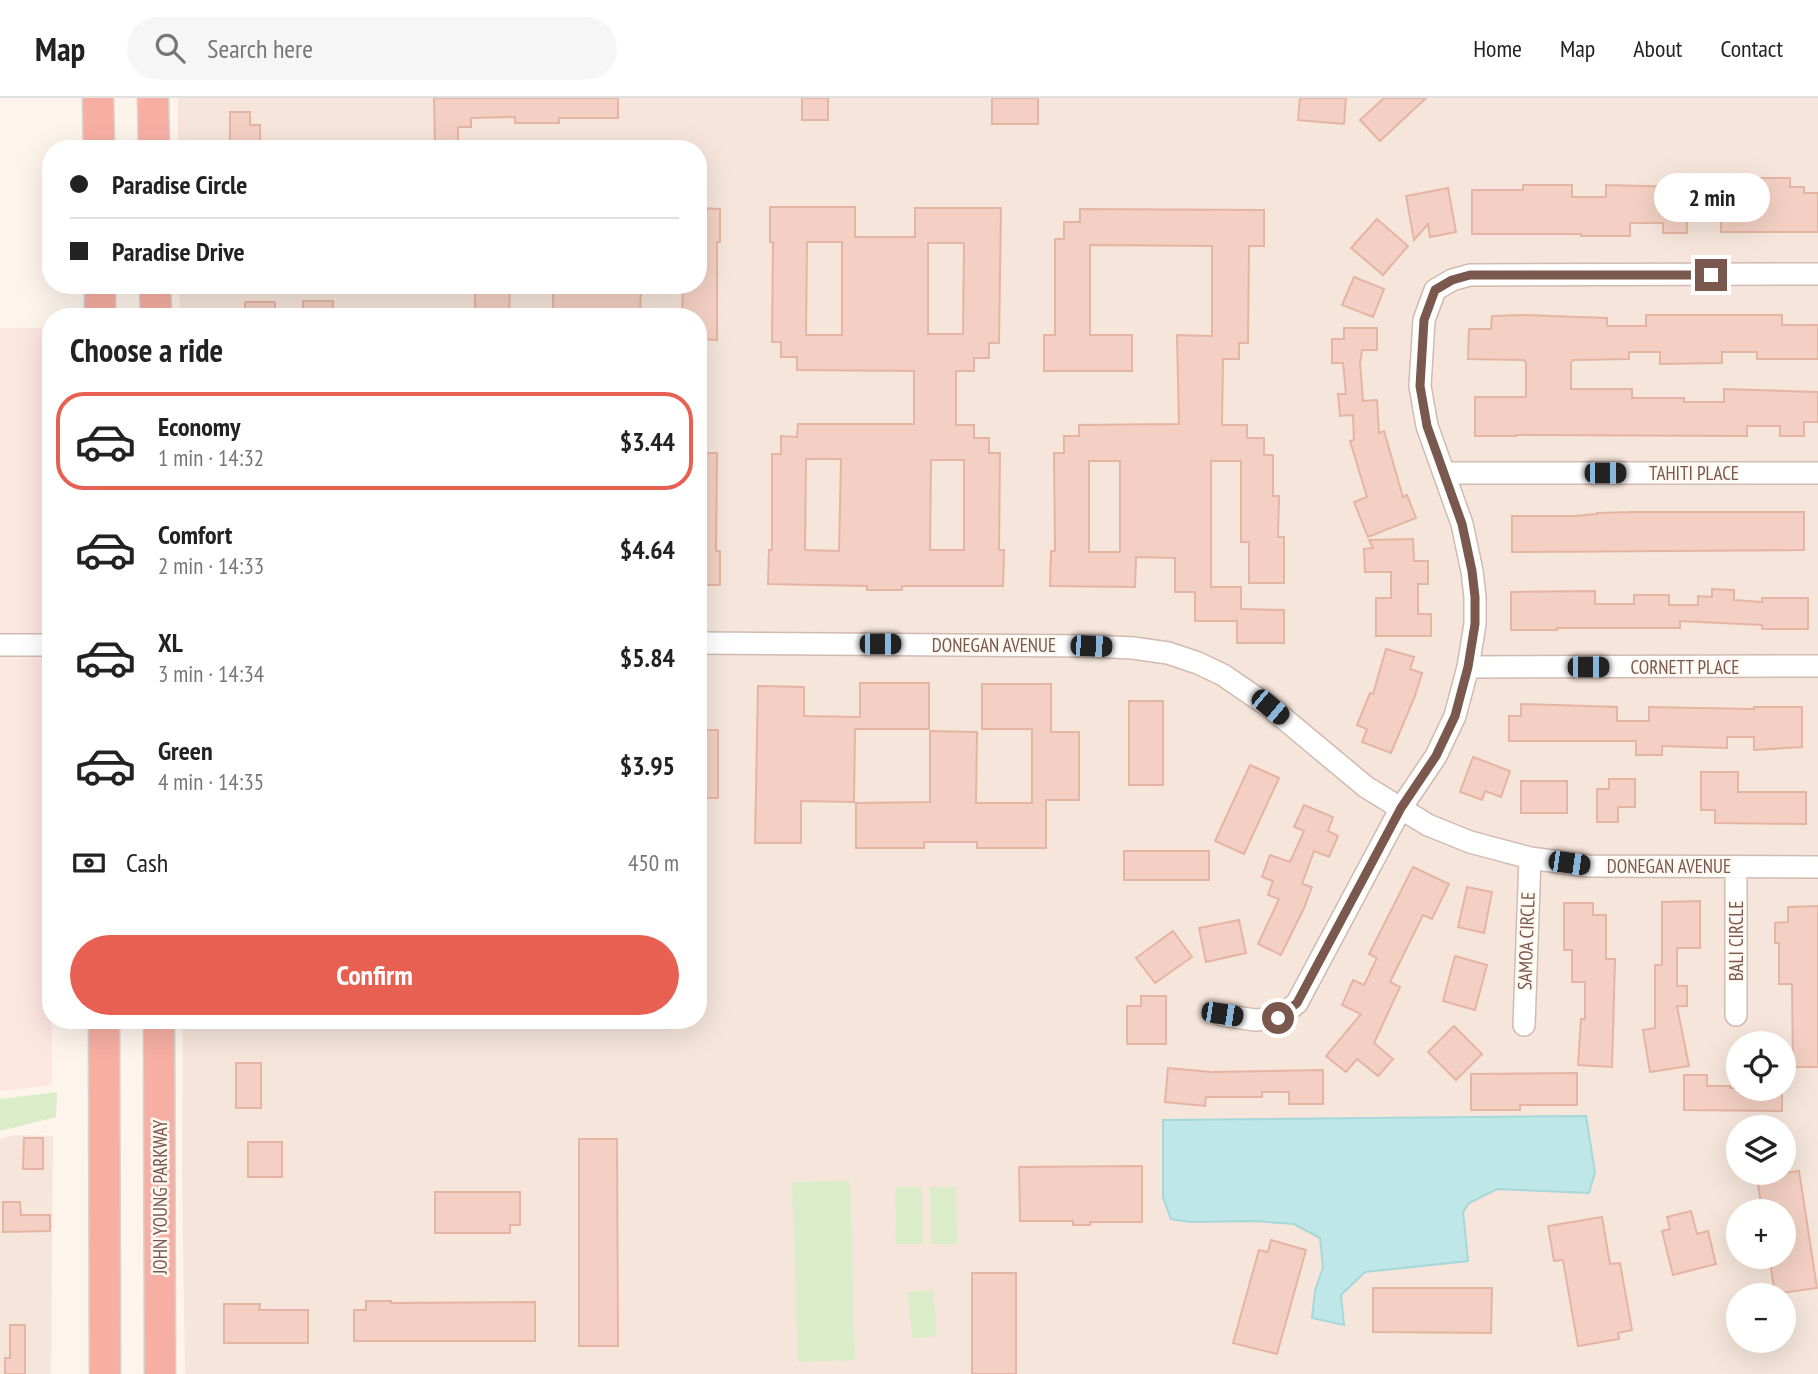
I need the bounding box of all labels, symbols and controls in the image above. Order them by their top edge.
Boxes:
search box [127,17,617,80]
text: Map [35,27,85,70]
icon: search [151,29,189,67]
text: Search here [207,32,313,65]
text: Home [1473,33,1522,64]
text: Map [1560,33,1595,64]
text: About [1633,33,1682,64]
text: Contact [1720,33,1783,64]
text: Paradise Circle [112,168,247,201]
callout: 2 min [1653,174,1769,222]
text: 2 min [1689,183,1735,212]
text: Paradise Drive [112,235,245,268]
route end [1695,259,1727,291]
text: Choose a ride [70,329,223,371]
icon: car [74,410,137,473]
text: Economy [158,410,240,443]
text: $3.44 [620,425,675,458]
text: 1 min · 14:32 [158,443,264,472]
street label: TAHITI PLACE [1649,461,1739,485]
car [1585,463,1627,484]
icon: car [74,518,137,581]
text: Comfort [158,518,232,551]
text: $4.64 [620,533,675,566]
text: 2 min · 14:33 [158,551,264,580]
icon: car [74,626,137,689]
text: XL [158,626,183,659]
street label: DONEGAN AVENUE [932,633,1056,657]
car [860,634,902,655]
car [1070,635,1113,657]
text: $5.84 [620,641,675,674]
street label: CORNETT PLACE [1630,655,1740,679]
car [1568,657,1610,678]
text: 3 min · 14:34 [158,659,264,688]
car [1248,685,1293,729]
icon: car [74,734,137,797]
text: Green [158,734,213,767]
text: $3.95 [620,749,675,782]
text: 4 min · 14:35 [158,767,264,796]
icon: cash [70,844,108,882]
text: Cash [126,846,168,879]
text: 450 m [628,848,679,877]
car [1547,850,1592,876]
street label: DONEGAN AVENUE [1607,854,1731,878]
street label: SAMOA CIRCLE [1512,892,1540,990]
street label: BALI CIRCLE [1724,901,1748,981]
button: Confirm [70,935,679,1015]
car [1200,1000,1245,1028]
route start [1262,1002,1294,1034]
map controls [1726,1031,1796,1353]
button: locate [1726,1031,1796,1101]
button: layers [1726,1115,1796,1185]
street label: JOHN YOUNG PARKWAY [148,1119,172,1275]
button: + [1726,1199,1796,1269]
button: − [1726,1283,1796,1353]

